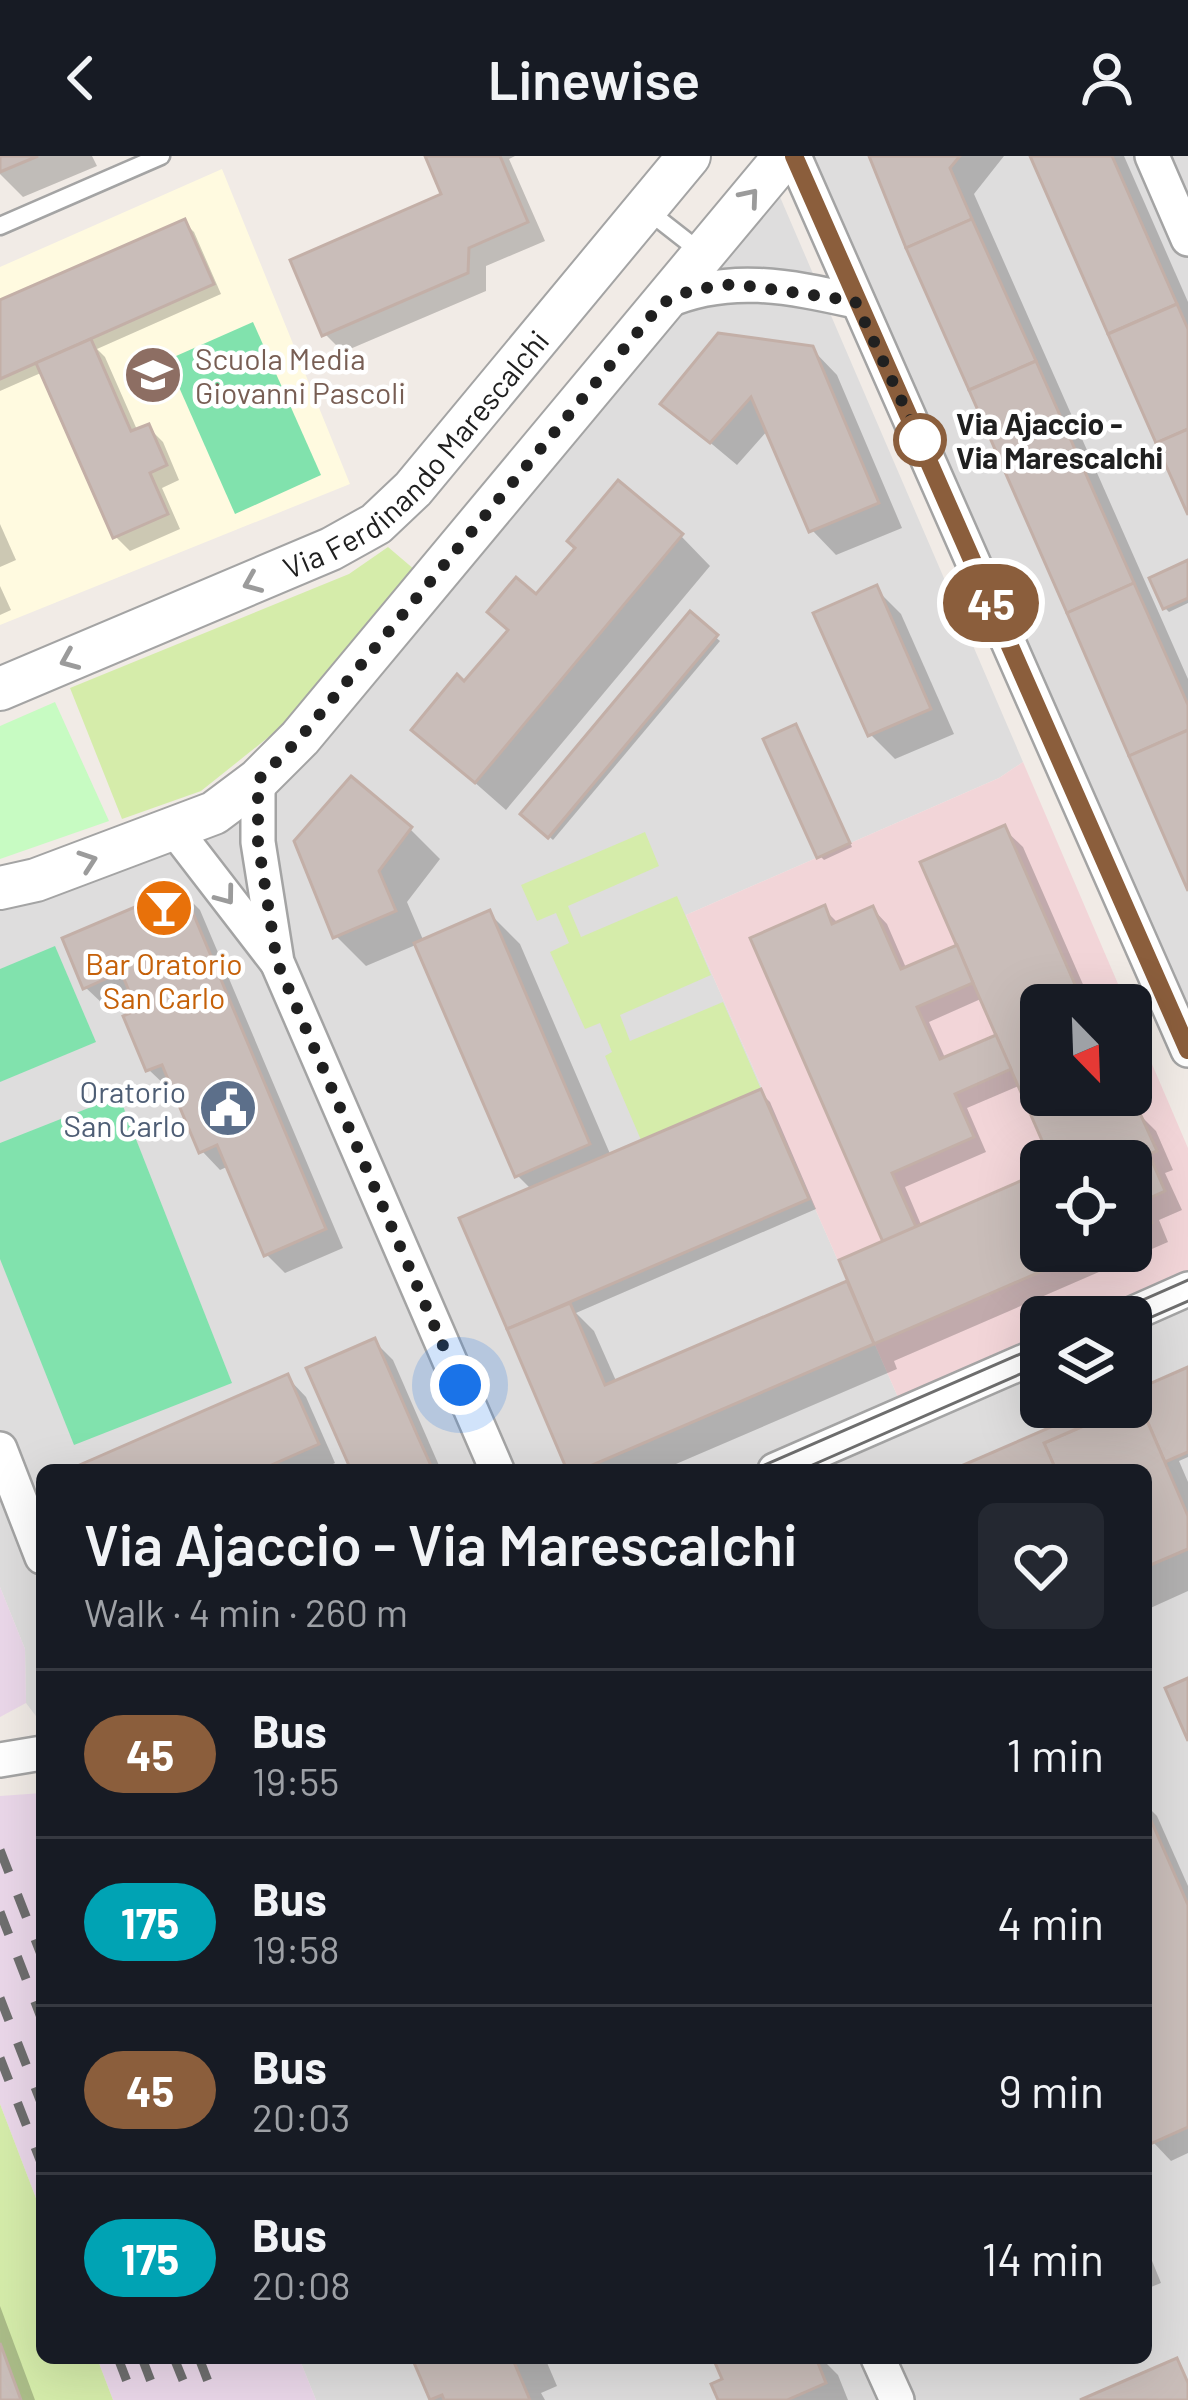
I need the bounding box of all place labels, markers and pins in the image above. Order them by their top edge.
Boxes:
place label: Scuola Media Giovanni Pascoli [195,340,406,410]
school or university icon: Scuola Media Giovanni Pascoli [122,344,184,406]
place label: Via Ajaccio - Via Marescalchi [956,405,1163,475]
marker: Via Ajaccio - Via Marescalchi [895,415,945,465]
bar icon: Bar Oratorio San Carlo [133,877,195,939]
place label: Bar Oratorio San Carlo [85,945,243,1015]
place label: Oratorio San Carlo [64,1073,186,1143]
public building icon: Oratorio San Carlo [197,1077,259,1139]

